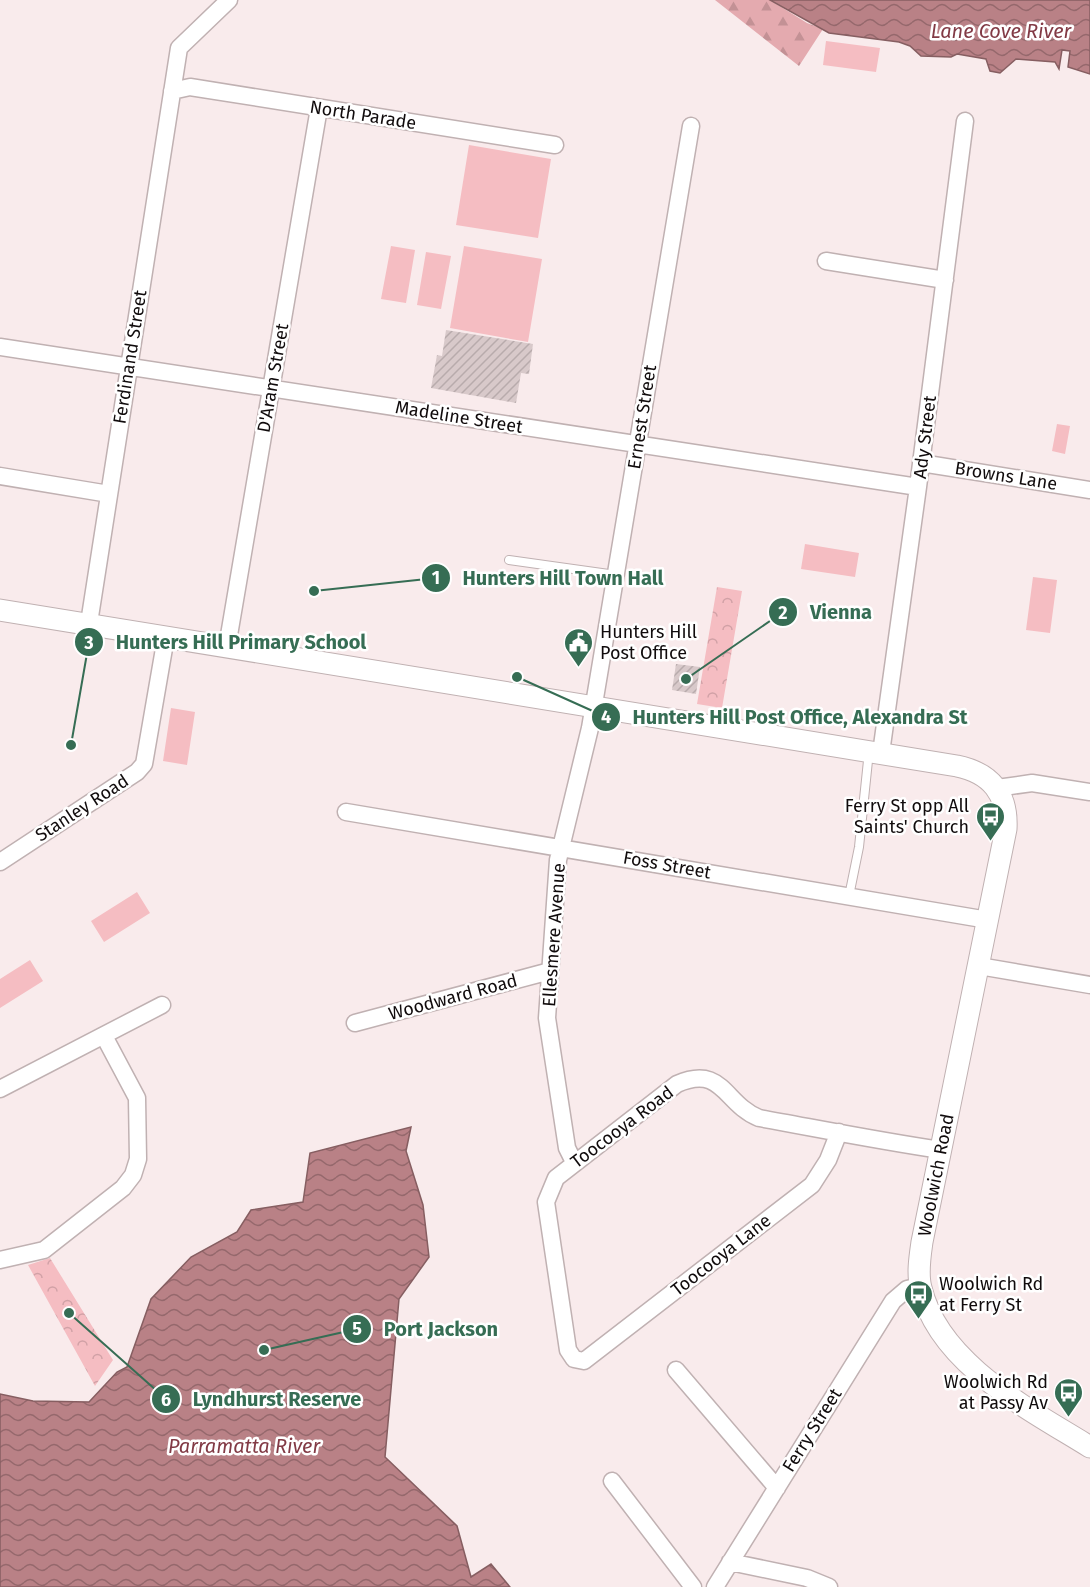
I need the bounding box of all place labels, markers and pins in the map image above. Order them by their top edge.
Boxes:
callout: Hunters Hill Town Hall [421,559,676,597]
callout: Vienna [768,593,884,631]
place label: Hunters Hill Post Office [600,621,697,664]
callout: Hunters Hill Primary School [74,623,379,661]
public building icon: Hunters Hill Post Office [563,626,595,668]
callout: Hunters Hill Post Office, Alexandra St [591,698,980,736]
place label: Ferry St opp All Saints' Church [845,795,969,838]
bus stop icon: Ferry St opp All Saints' Church [974,800,1006,842]
place label: Woolwich Rd at Ferry St [939,1273,1043,1316]
bus stop icon: Woolwich Rd at Ferry St [902,1278,934,1320]
callout: Port Jackson [342,1310,510,1348]
place label: Woolwich Rd at Passy Av [944,1371,1048,1414]
bus stop icon: Woolwich Rd at Passy Av [1053,1376,1085,1418]
callout: Lyndhurst Reserve [151,1380,373,1418]

